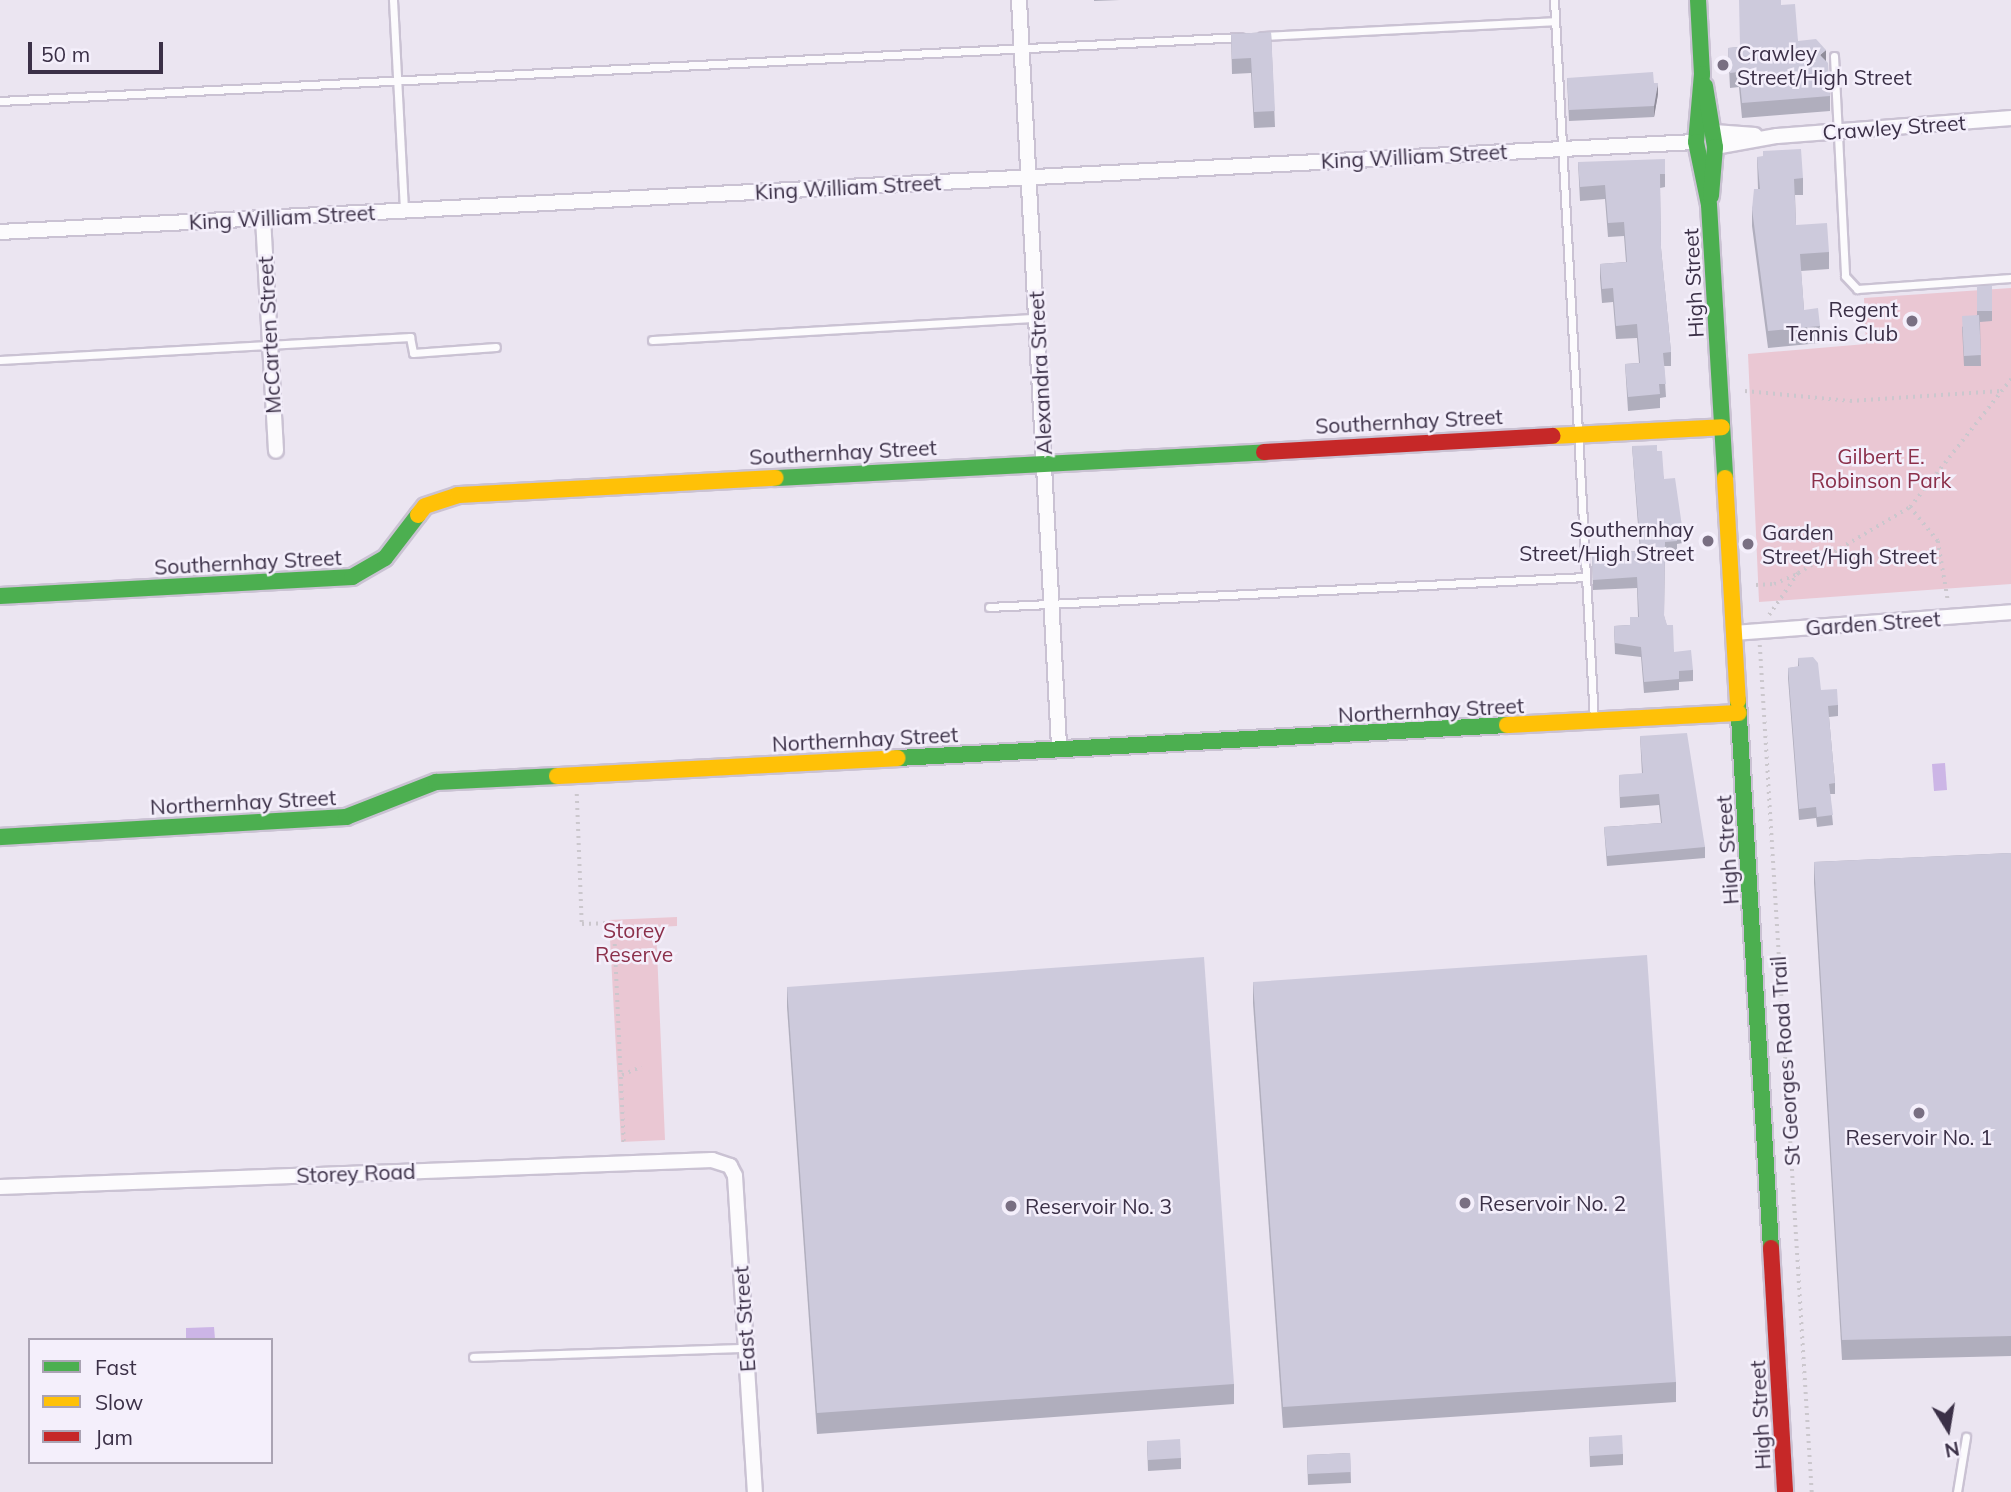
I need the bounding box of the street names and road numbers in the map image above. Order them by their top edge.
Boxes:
street label: Crawley Street [1821,109,1967,145]
street label: King William Street [1320,139,1508,173]
street label: King William Street [754,170,942,204]
street label: King William Street [188,200,376,234]
street label: High Street [1678,228,1708,338]
street label: McCarten Street [252,256,286,414]
street label: Alexandra Street [1023,290,1057,456]
street label: Southernhay Street [1315,404,1503,438]
street label: Southernhay Street [749,435,937,469]
street label: Southernhay Street [154,545,342,579]
street label: Garden Street [1805,606,1941,640]
street label: Northernhay Street [1337,693,1525,727]
street label: Northernhay Street [771,722,959,756]
street label: Northernhay Street [149,785,337,819]
street label: High Street [1711,794,1743,906]
street label: St Georges Road Trail [1765,955,1805,1167]
street label: Storey Road [296,1158,416,1188]
street label: East Street [728,1265,760,1373]
street label: High Street [1745,1360,1775,1470]

